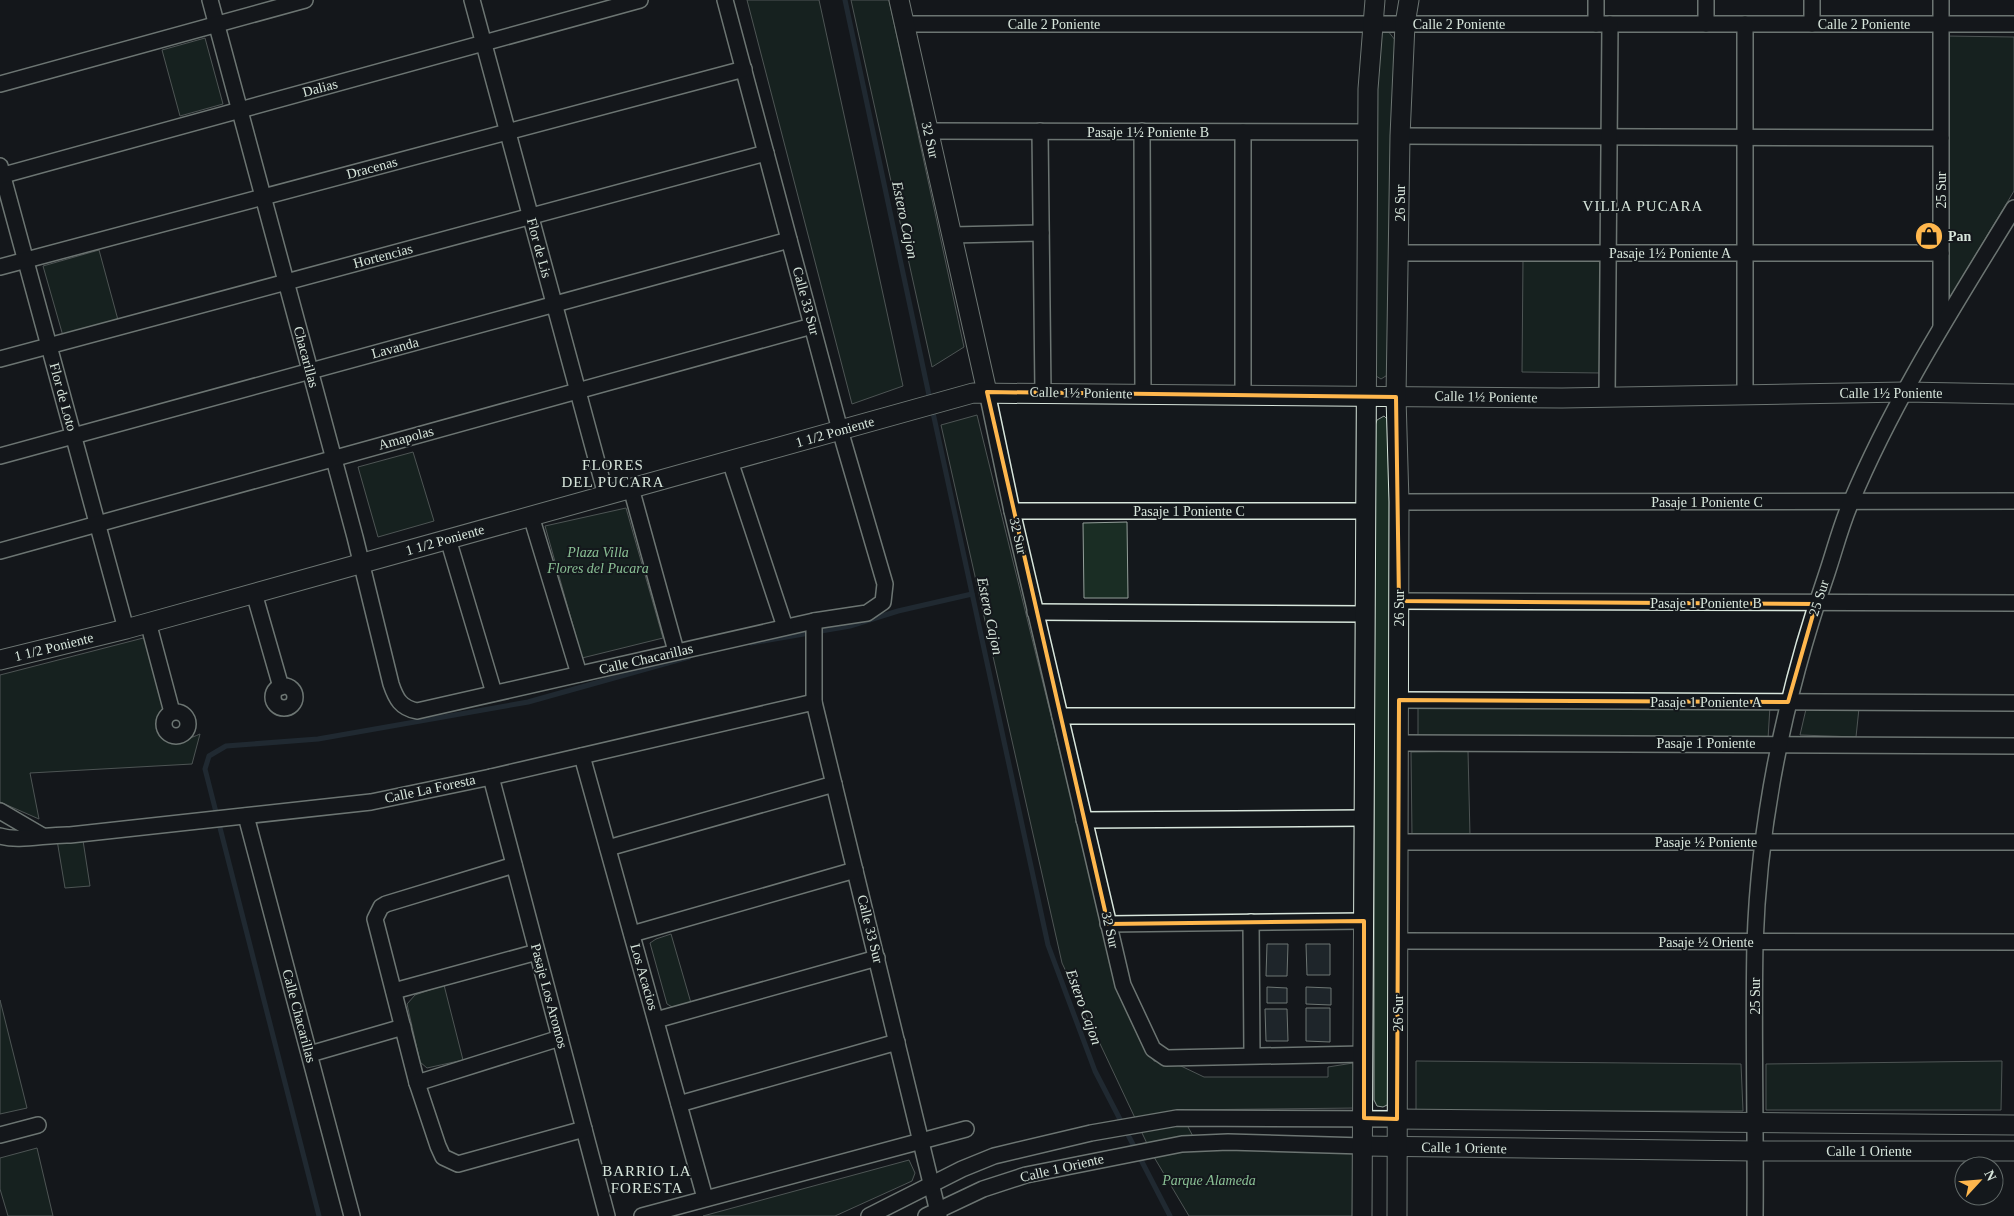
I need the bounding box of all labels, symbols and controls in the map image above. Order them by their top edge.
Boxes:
street label: Calle 2 Poniente [1008,17,1100,32]
street label: Calle 2 Poniente [1413,17,1505,32]
street label: Calle 2 Poniente [1818,17,1910,32]
street label: Dalias [301,76,339,100]
street label: 32 Sur [919,120,942,160]
street label: Pasaje 1½ Poniente B [1087,125,1209,140]
street label: Dracenas [345,154,399,182]
street label: 25 Sur [1934,171,1949,208]
water label: Estero Cajon [889,179,921,260]
street label: 26 Sur [1393,184,1408,221]
district label: VILLA PUCARA [1583,198,1703,214]
street label: Flor de Lis [524,216,554,280]
shop icon: Pan [1914,221,1944,251]
place label: Pan [1948,229,1972,244]
street label: Hortencias [352,241,414,271]
street label: Pasaje 1½ Poniente A [1609,246,1732,261]
street label: Calle 33 Sur [790,265,822,337]
street label: Chacarillas [291,325,321,389]
street label: Lavanda [370,334,421,361]
street label: Flor de Loto [47,361,79,433]
street label: Calle 1½ Poniente [1029,385,1133,401]
street label: Calle 1½ Poniente [1839,386,1943,401]
street label: Calle 1½ Poniente [1434,389,1538,405]
street label: 1 1/2 Poniente [794,414,876,450]
street label: Amapolas [377,423,435,453]
district label: FLORES DEL PUCARA [561,457,665,490]
street label: Pasaje 1 Poniente C [1651,495,1763,510]
street label: Pasaje 1 Poniente C [1133,504,1245,519]
street label: 32 Sur [1007,516,1030,556]
street label: 1 1/2 Poniente [404,522,486,558]
park label: Plaza Villa Flores del Pucara [546,545,649,576]
water label: Estero Cajon [974,575,1006,656]
street label: 25 Sur [1806,578,1832,618]
street label: 26 Sur [1392,589,1407,626]
street label: Pasaje 1 Poniente B [1650,596,1762,611]
street label: 1 1/2 Poniente [13,630,95,664]
street label: Calle Chacarillas [598,641,694,677]
street label: Pasaje 1 Poniente A [1650,695,1763,710]
street label: Pasaje 1 Poniente [1657,736,1755,751]
street label: Calle La Foresta [383,772,478,806]
street label: Pasaje ½ Poniente [1655,835,1757,850]
street label: Calle 33 Sur [854,893,886,965]
street label: 32 Sur [1099,910,1122,950]
street label: Pasaje ½ Oriente [1658,935,1754,950]
street label: Pasaje Los Aromos [528,942,570,1050]
street label: Los Acacios [627,942,661,1012]
water label: Estero Cajon [1063,966,1105,1047]
street label: Calle Chacarillas [279,968,319,1064]
street label: 25 Sur [1748,977,1763,1014]
street label: 26 Sur [1391,994,1406,1031]
street label: Calle 1 Oriente [1421,1140,1507,1156]
street label: Calle 1 Oriente [1826,1144,1912,1159]
street label: Calle 1 Oriente [1019,1151,1105,1185]
north arrow [1954,1156,2004,1206]
district label: BARRIO LA FORESTA [602,1163,692,1196]
text: N [1981,1168,1999,1183]
park label: Parque Alameda [1161,1173,1256,1188]

